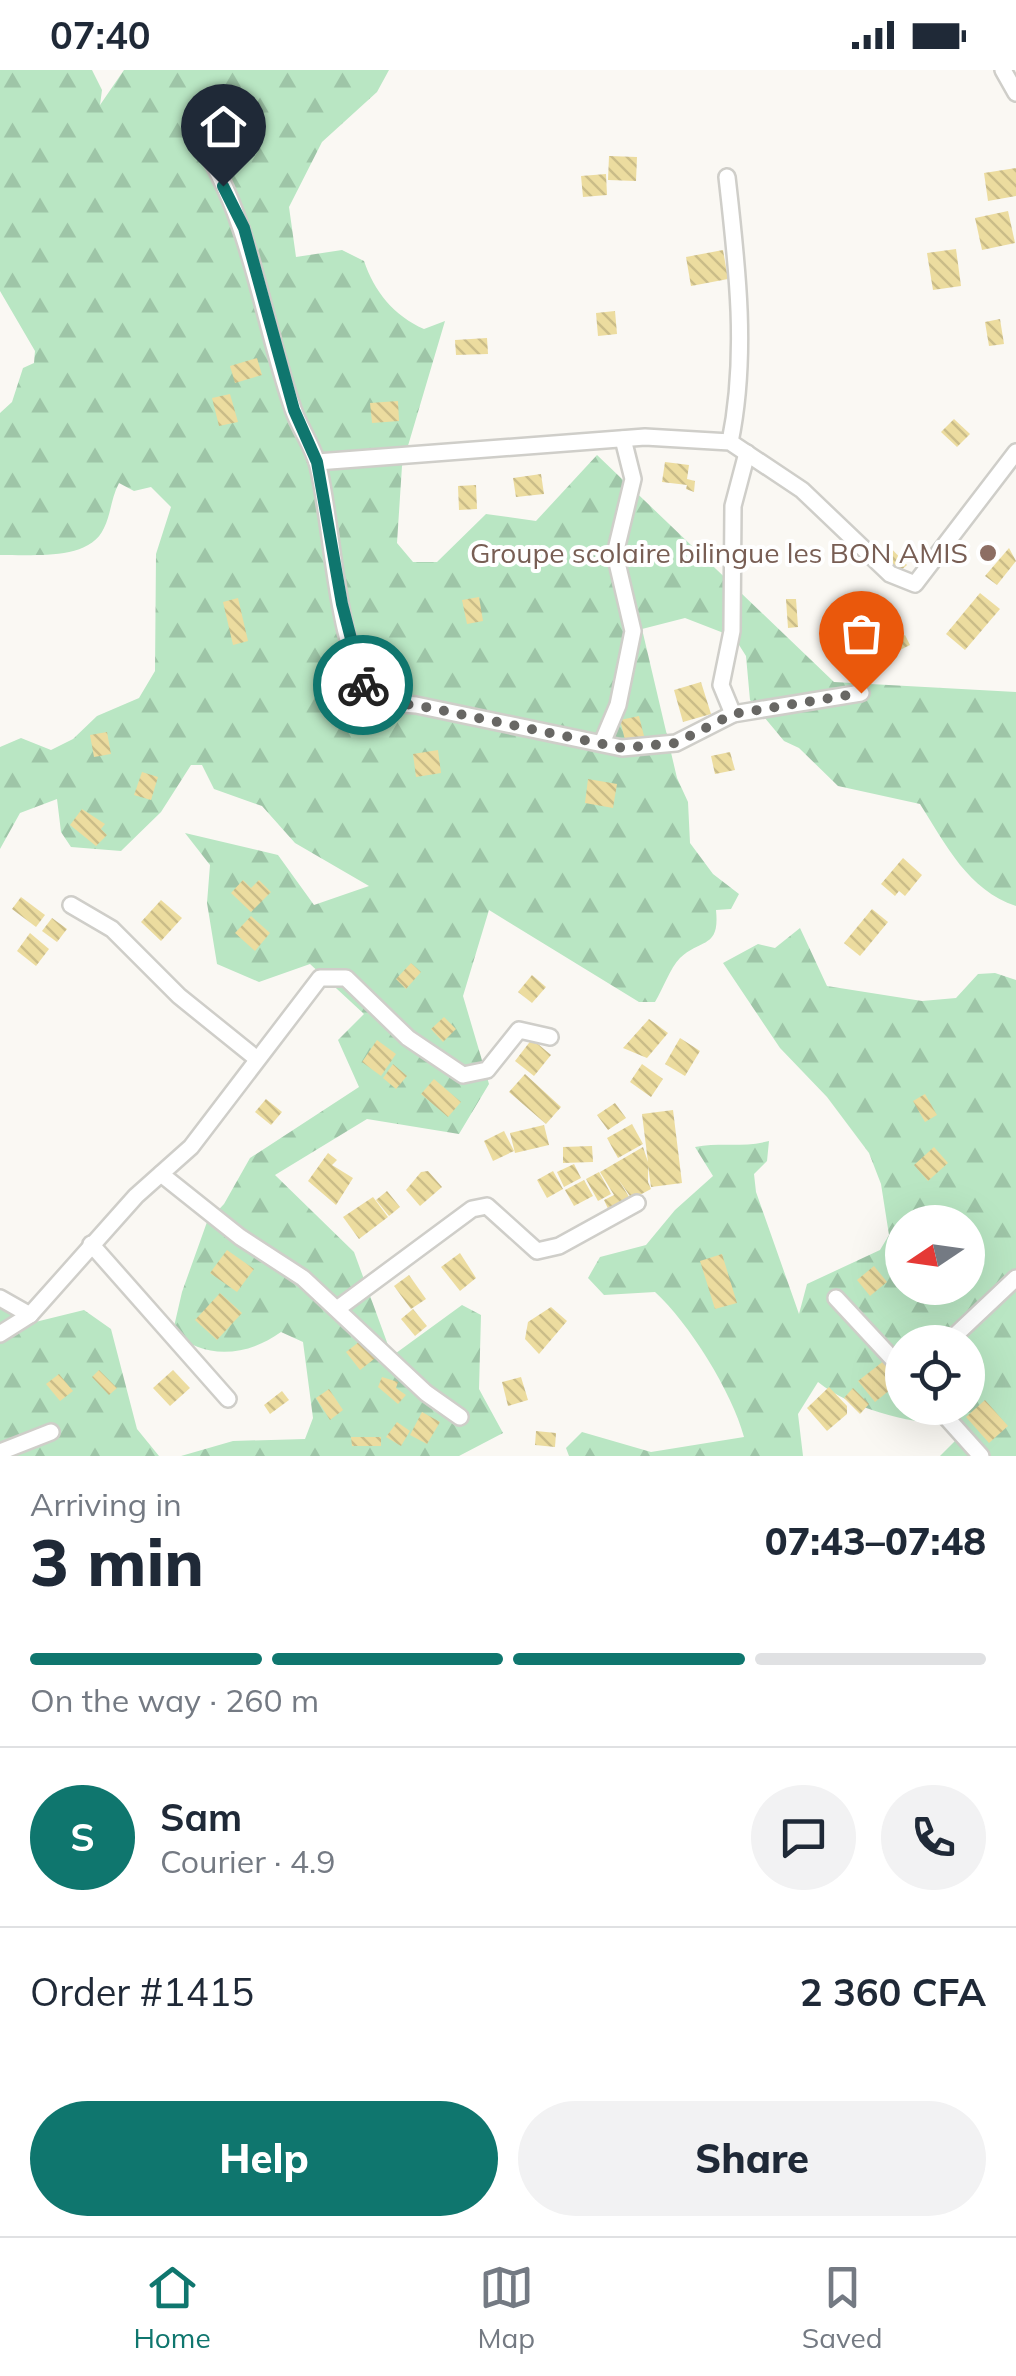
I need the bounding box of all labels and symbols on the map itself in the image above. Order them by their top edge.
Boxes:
pin [181,84,266,187]
place label: Groupe scolaire bilingue les BON AMIS [470,535,968,570]
marker: Groupe scolaire bilingue les BON AMIS [977,542,999,564]
pin [819,591,904,694]
courier [313,635,413,735]
north arrow [885,1205,985,1305]

